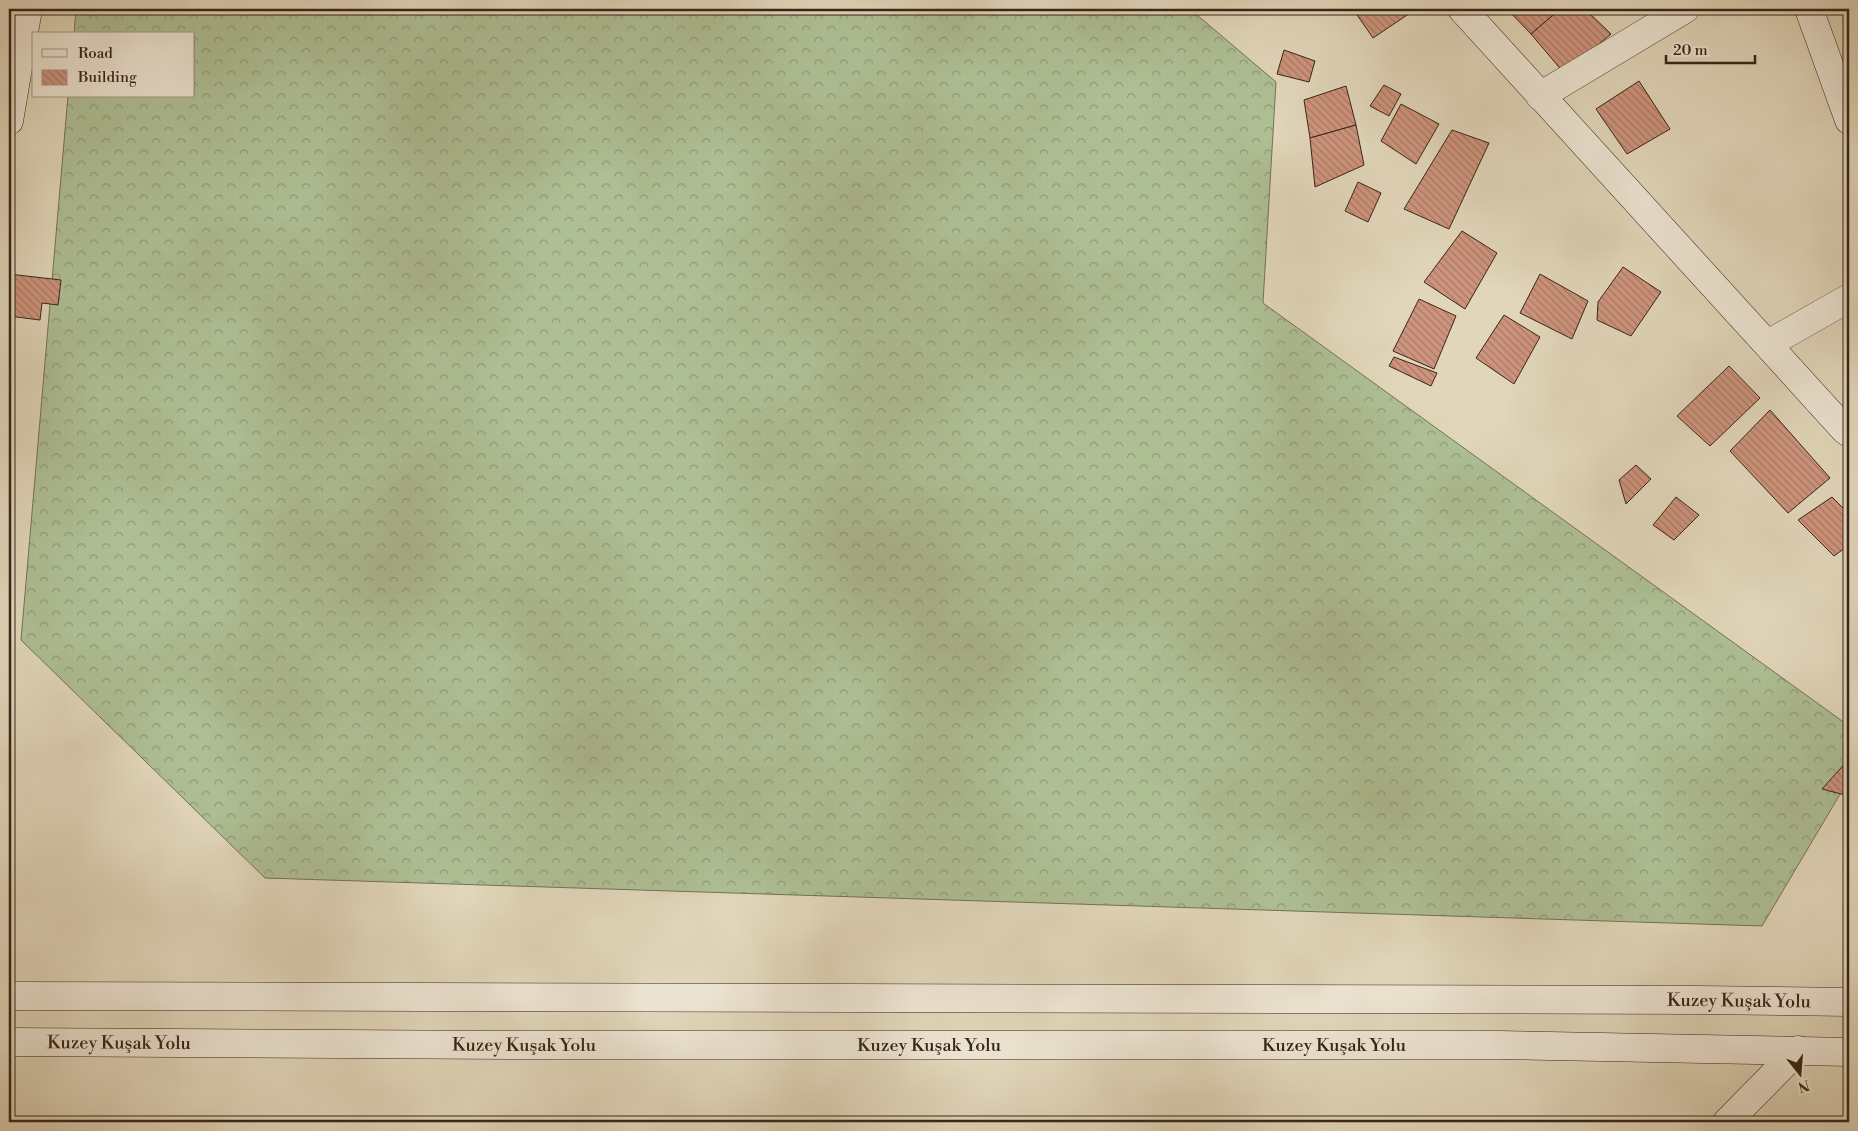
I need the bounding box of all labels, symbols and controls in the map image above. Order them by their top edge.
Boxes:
legend [32,32,195,98]
scale bar [1666,32,1754,64]
text: 20 m [1673,41,1708,60]
text: Road [78,44,113,63]
text: Building [77,68,137,87]
street label: Kuzey Kuşak Yolu [1667,988,1812,1013]
street label: Kuzey Kuşak Yolu [47,1031,192,1055]
street label: Kuzey Kuşak Yolu [452,1033,597,1057]
street label: Kuzey Kuşak Yolu [857,1034,1002,1057]
street label: Kuzey Kuşak Yolu [1262,1034,1407,1057]
north arrow [1776,1048,1826,1098]
text: N [1796,1075,1811,1096]

